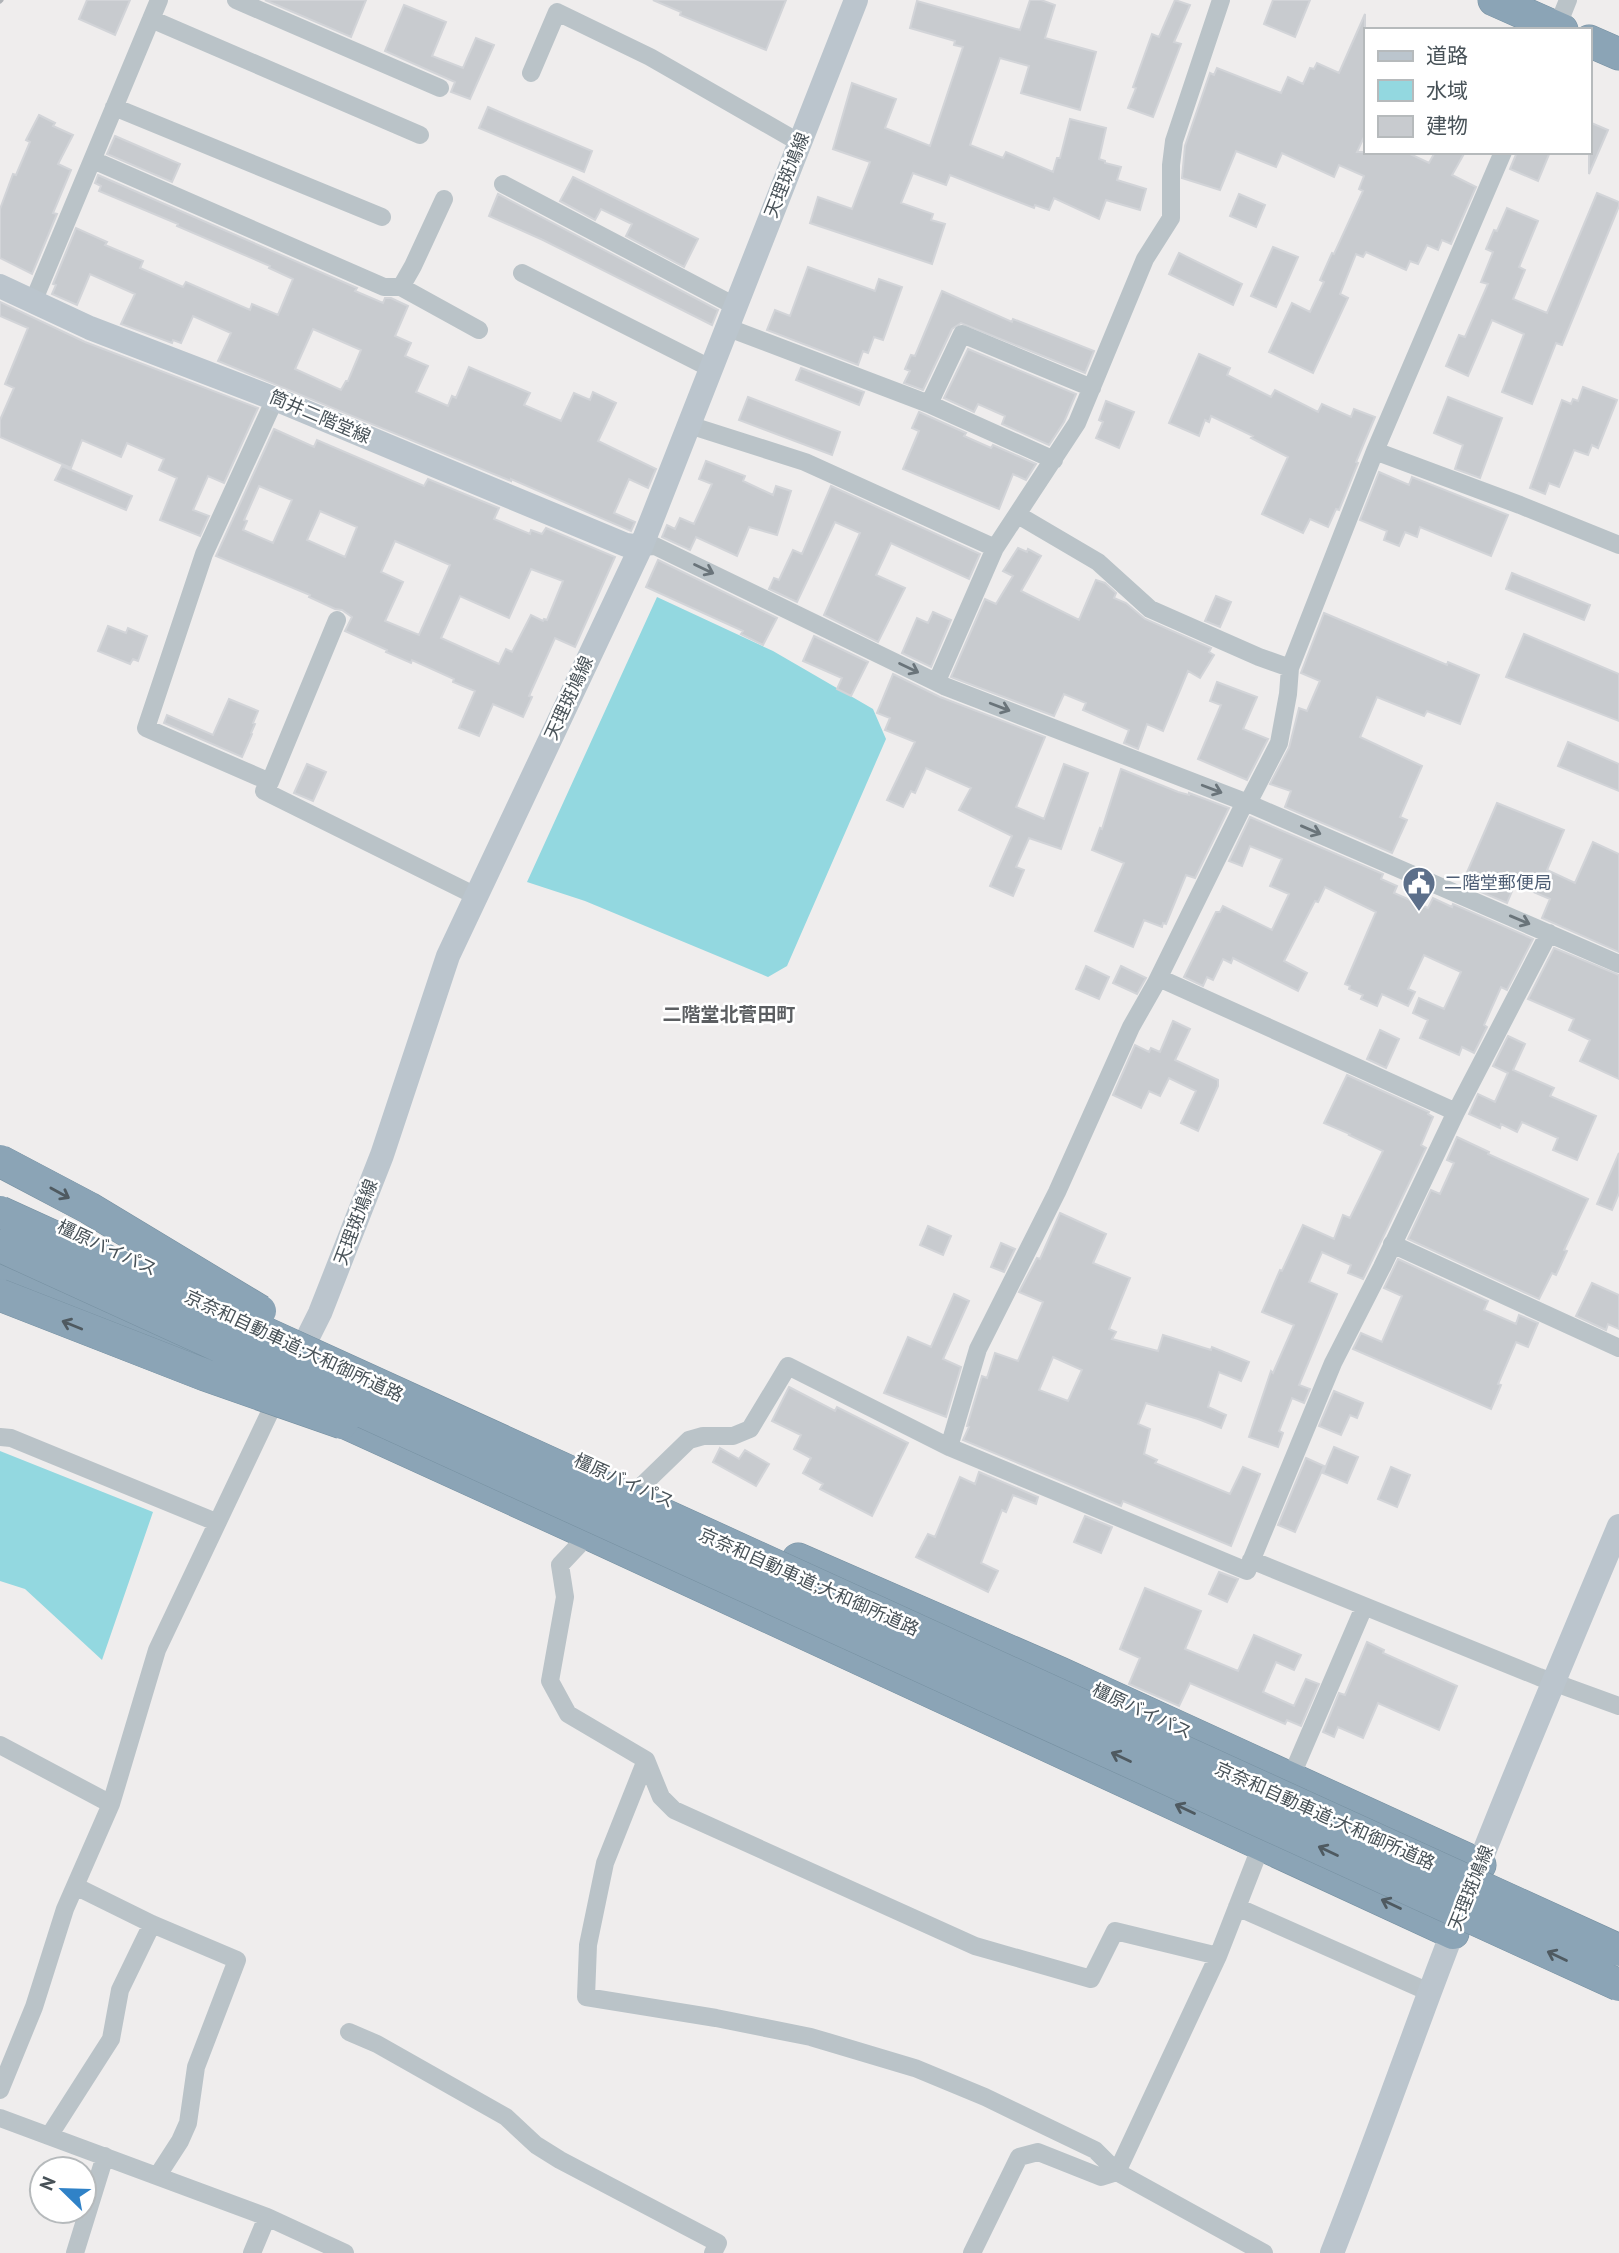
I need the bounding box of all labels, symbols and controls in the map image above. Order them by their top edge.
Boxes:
legend [1364,28,1591,154]
text: 道路 [1426,42,1468,69]
text: 水域 [1426,77,1468,104]
text: 建物 [1426,112,1468,139]
street label: 天理斑鳩線 [759,129,814,221]
street label: 筒井二階堂線 [266,385,374,448]
one-way arrow [693,563,714,576]
street label: 天理斑鳩線 [539,652,598,743]
one-way arrow [898,661,919,675]
one-way arrow [988,702,1010,715]
one-way arrow [1201,784,1222,796]
one-way arrow [1300,824,1321,837]
public building icon: 二階堂郵便局 [1400,864,1438,913]
place label: 二階堂郵便局 [1444,871,1552,894]
one-way arrow [1509,914,1530,927]
district label: 二階堂北菅田町 [662,1002,796,1026]
street label: 天理斑鳩線 [329,1176,382,1268]
one-way arrow [50,1186,70,1200]
street label: 橿原バイパス [54,1214,161,1281]
street label: 京奈和自動車道;大和御所道路 [181,1285,407,1406]
one-way arrow [62,1317,84,1330]
street label: 橿原バイパス [570,1448,678,1513]
street label: 京奈和自動車道;大和御所道路 [696,1523,923,1641]
street label: 橿原バイパス [1089,1677,1196,1744]
one-way arrow [1111,1750,1132,1763]
street label: 京奈和自動車道;大和御所道路 [1212,1757,1439,1875]
one-way arrow [1174,1802,1196,1815]
street label: 天理斑鳩線 [1443,1842,1498,1934]
one-way arrow [1318,1844,1339,1857]
one-way arrow [1381,1897,1403,1910]
one-way arrow [1547,1949,1568,1962]
north arrow [28,2155,98,2225]
text: N [34,2173,61,2194]

